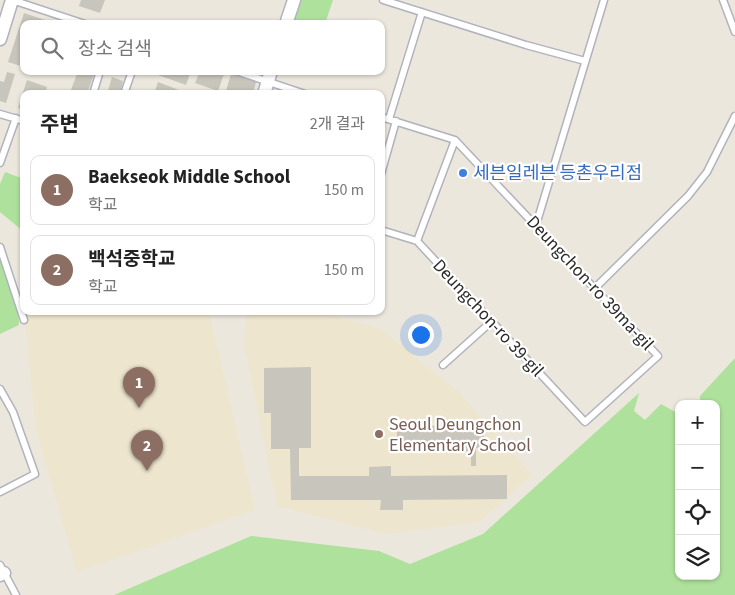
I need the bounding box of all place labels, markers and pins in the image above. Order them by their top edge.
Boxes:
place label: 세븐일레븐 등촌우리점 [473,161,642,186]
marker: 세븐일레븐 등촌우리점 [457,167,469,179]
pin: 1 [123,367,155,408]
place label: Seoul Deungchon Elementary School [389,412,531,458]
marker: Seoul Deungchon Elementary School [373,428,385,440]
pin: 2 [131,430,163,471]

